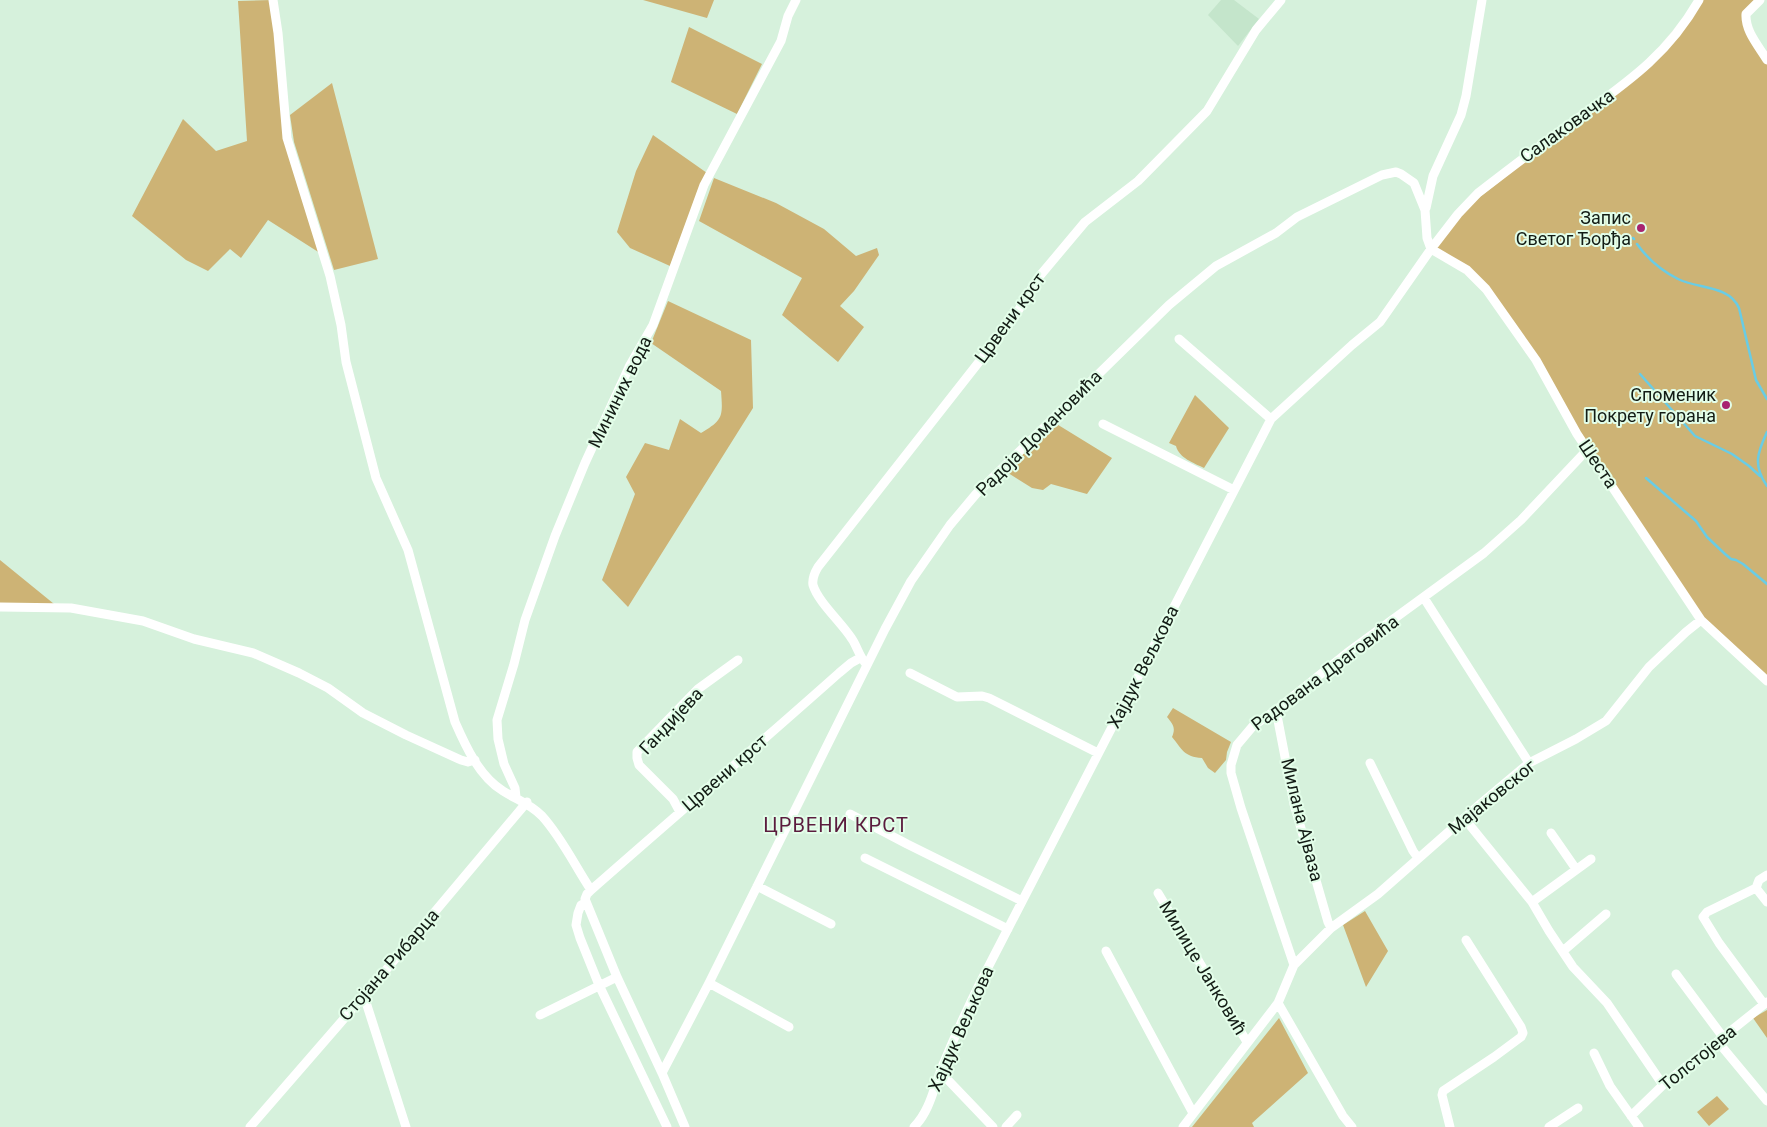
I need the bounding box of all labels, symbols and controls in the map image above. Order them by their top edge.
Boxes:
street label: Салаковачка [1516,85,1618,167]
place label: Запис Светог Ђорђа [1516,207,1631,249]
marker: Запис Светог Ђорђа [1635,222,1647,234]
street label: Црвени крст [970,268,1050,367]
street label: Мининих вода [583,333,656,451]
street label: Радоја Домановића [971,365,1106,500]
place label: Споменик Покрету горана [1584,384,1716,426]
marker: Споменик Покрету горана [1720,399,1732,411]
street label: Шеста [1575,435,1622,492]
street label: Хајдук Вељкова [1103,602,1183,732]
street label: Радована Драговића [1247,610,1402,735]
street label: Гандијева [634,683,707,758]
street label: Црвени крст [678,730,772,815]
street label: Мајаковског [1444,755,1540,838]
street label: Милана Ајваза [1277,756,1328,884]
district label: ЦРВЕНИ КРСТ [763,813,909,837]
street label: Милице Јанковић [1155,897,1252,1038]
street label: Стојана Рибарца [334,905,443,1025]
street label: Хајдук Вељкова [924,963,998,1095]
street label: Толстојева [1655,1020,1740,1095]

